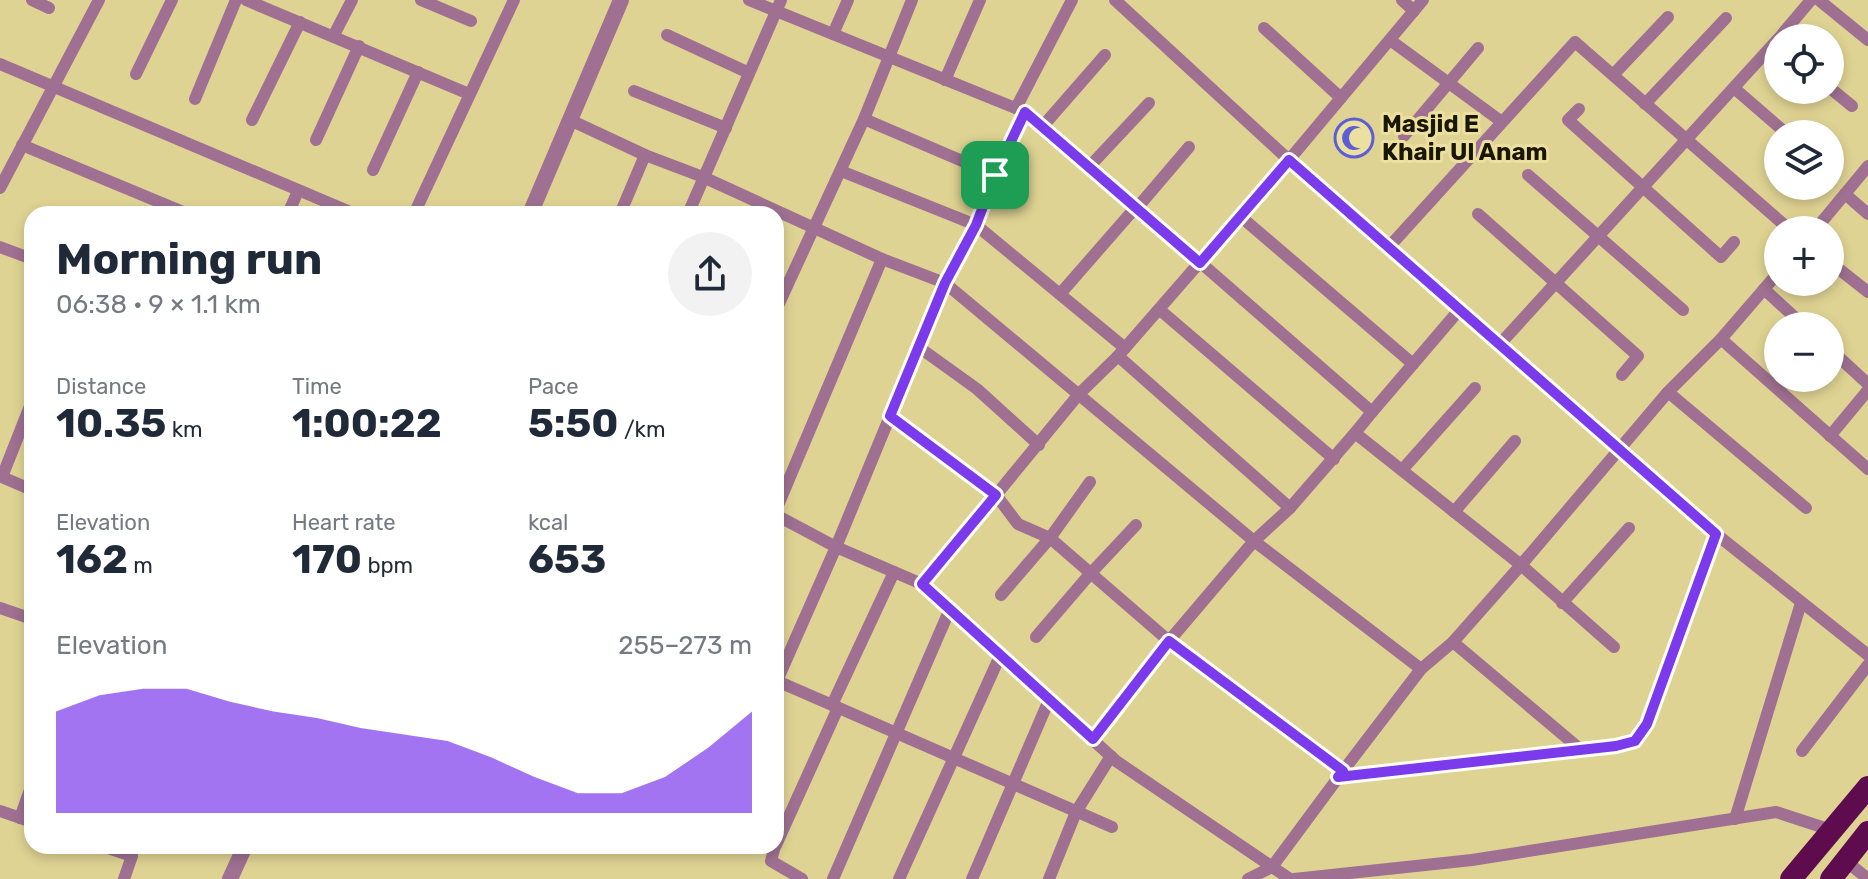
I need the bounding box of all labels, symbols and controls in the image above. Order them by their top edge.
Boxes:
map controls [1764,24,1844,392]
button: locate [1764,24,1844,104]
place label: Masjid E Khair Ul Anam [1382,110,1548,166]
mosque icon: Masjid E Khair Ul Anam [1333,117,1375,159]
button: layers [1764,120,1844,200]
pin [961,141,1029,209]
icon: arrive [973,153,1017,197]
button: + [1764,216,1844,296]
button: share [668,232,752,316]
text: Morning run [56,233,322,285]
text: 06:38 · 9 × 1.1 km [56,289,261,320]
button: − [1764,312,1844,392]
text: Distance [56,373,146,400]
text: Time [292,373,342,400]
text: Pace [528,373,579,400]
text: 10.35 [56,400,166,447]
text: 1:00:22 [292,400,442,447]
text: 5:50 [528,400,619,447]
text: km [166,416,203,443]
text: /km [619,416,665,443]
text: Elevation [56,509,150,536]
text: Heart rate [292,509,396,536]
text: kcal [528,509,568,536]
text: 162 [56,536,128,583]
text: 170 [292,536,362,583]
text: 653 [528,536,606,583]
text: m [128,552,153,579]
text: bpm [362,552,413,579]
text: Elevation [56,630,167,661]
text: 255–273 m [618,630,752,661]

